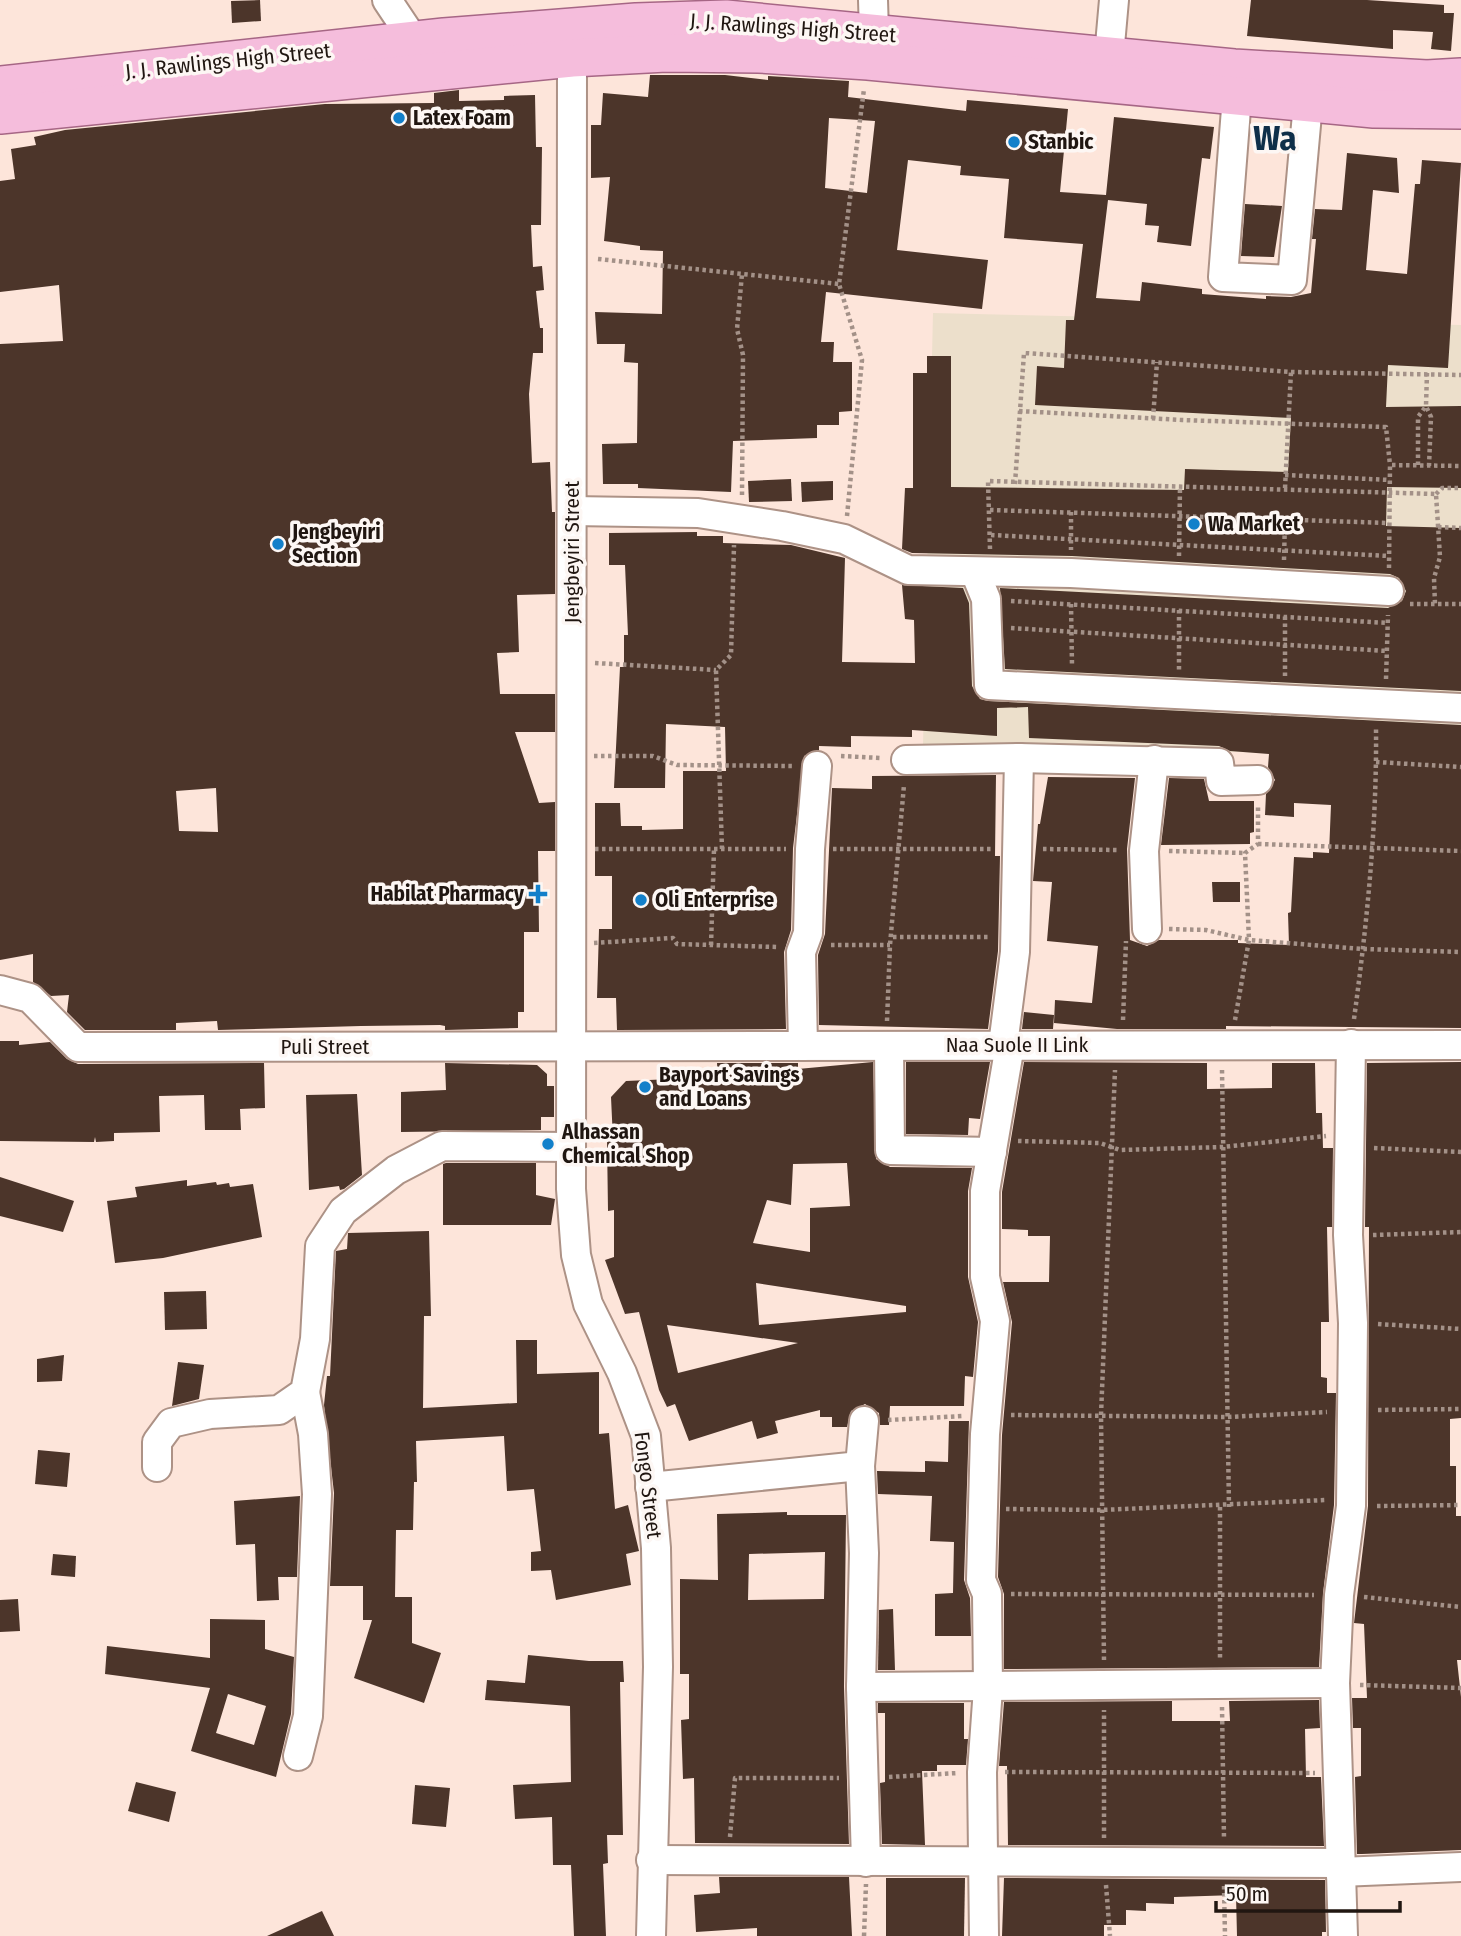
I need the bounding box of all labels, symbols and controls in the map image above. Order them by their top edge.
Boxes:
street label: J. J. Rawlings High Street [689,8,897,48]
street label: J. J. Rawlings High Street [124,37,332,85]
place label: Latex Foam [413,105,511,131]
marker: Latex Foam [391,110,407,126]
district label: Wa [1253,117,1297,159]
place label: Stanbic [1028,129,1094,155]
marker: Stanbic [1006,134,1022,150]
street label: Jengbeyiri Street [559,481,585,623]
place label: Wa Market [1208,511,1301,537]
marker: Wa Market [1186,516,1202,532]
place label: Jengbeyiri Section [291,519,381,569]
marker: Jengbeyiri Section [270,536,286,552]
place label: Habilat Pharmacy [371,881,525,907]
marker: Habilat Pharmacy [530,886,546,902]
place label: Oli Enterprise [655,887,775,913]
marker: Oli Enterprise [633,892,649,908]
street label: Naa Suole II Link [946,1032,1089,1058]
street label: Puli Street [281,1034,370,1060]
place label: Bayport Savings and Loans [659,1062,800,1112]
marker: Bayport Savings and Loans [637,1079,653,1095]
place label: Alhassan Chemical Shop [561,1119,690,1169]
marker: Alhassan Chemical Shop [540,1136,556,1152]
street label: Fongo Street [629,1430,667,1540]
scale bar [1216,1870,1400,1914]
text: 50 m [1226,1881,1268,1907]

